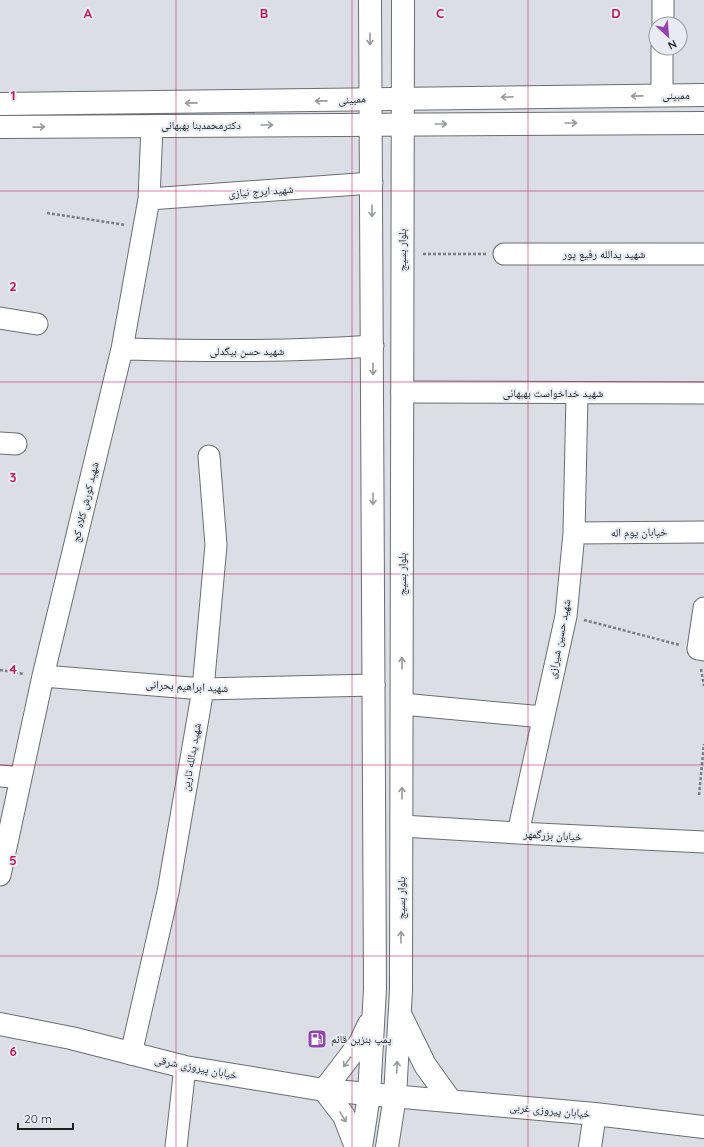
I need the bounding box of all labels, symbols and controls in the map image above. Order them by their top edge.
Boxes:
text: A [84,5,93,21]
text: B [260,5,268,21]
text: C [436,5,444,21]
text: D [611,5,621,21]
north arrow [648,16,688,56]
one-way arrow [366,32,374,45]
text: N [666,37,679,53]
text: 1 [10,87,16,103]
street label: ممبینی [662,88,690,102]
street label: ممبینی [338,91,366,107]
one-way arrow [631,92,644,100]
one-way arrow [501,93,514,101]
one-way arrow [315,97,328,105]
one-way arrow [185,99,198,107]
street label: دکترمحمدبنا بهبهانی [161,118,241,132]
one-way arrow [564,119,577,127]
one-way arrow [260,121,273,129]
one-way arrow [434,121,447,128]
one-way arrow [32,123,45,131]
street label: شهید ایرج نیازی [228,182,294,200]
one-way arrow [368,204,376,217]
street label: بلوار بسیج [395,229,409,271]
street label: شهید یدالله رفیع پور [562,247,645,261]
text: 2 [9,278,17,294]
street label: شهید حسن بیگدلی [210,344,284,358]
one-way arrow [369,362,377,375]
street label: شهید خداخواست بهبهانی [503,386,603,400]
street label: شهید کورش کلاه کج [68,460,102,544]
text: 3 [10,469,17,485]
one-way arrow [369,492,377,505]
street label: خیابان یوم اله [611,525,667,539]
street label: بلوار بسیج [395,553,409,595]
street label: شهید حسین شیرازی [544,598,574,680]
one-way arrow [398,657,406,670]
text: 4 [9,661,17,677]
street label: شهید ابراهیم بحرانی [145,677,229,696]
street label: شهید یدالله تارین [178,722,204,792]
one-way arrow [398,787,406,800]
street label: خیابان بزرگمهر [522,826,583,844]
text: 5 [9,852,17,868]
street label: بلوار بسیج [394,877,408,919]
one-way arrow [397,931,405,944]
fuel station icon: پمپ بنزین قائم [306,1028,328,1050]
place label: پمپ بنزین قائم [331,1032,392,1047]
text: 6 [9,1043,17,1059]
street label: خیابان پیروزی شرقی [153,1052,239,1082]
one-way arrow [343,1056,351,1067]
one-way arrow [393,1061,400,1074]
street label: خیابان پیروزی غربی [509,1099,591,1121]
scale bar [18,1105,73,1131]
text: 20 m [24,1111,52,1126]
one-way arrow [340,1111,348,1123]

